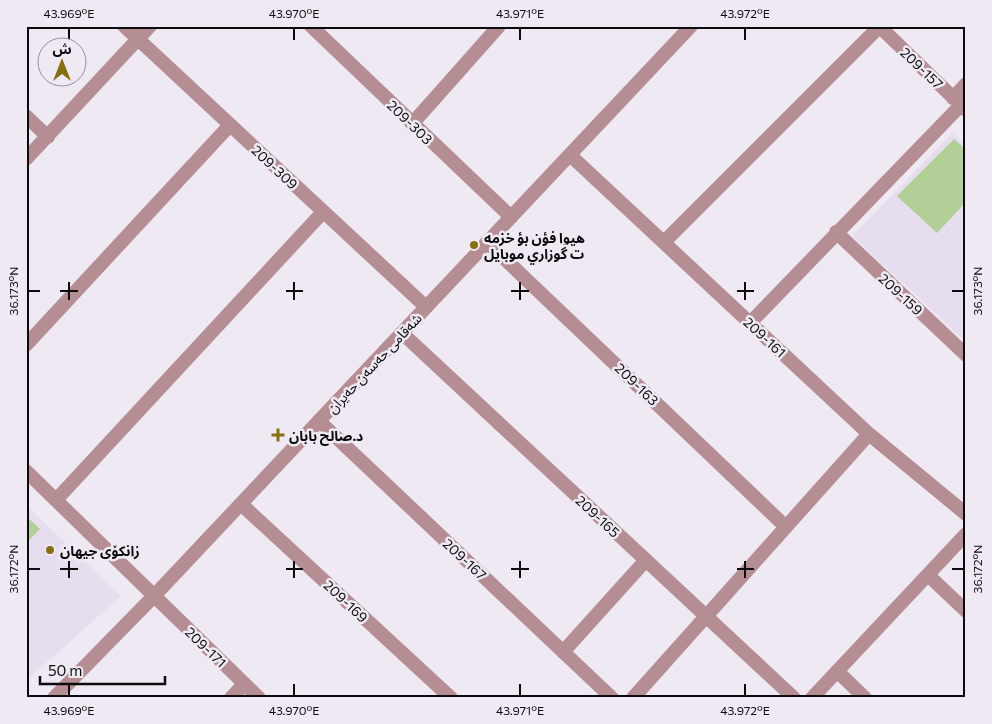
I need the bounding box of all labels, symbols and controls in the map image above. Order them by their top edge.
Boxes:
text: 43.969°E [44,6,94,20]
text: 43.970°E [269,6,319,20]
text: 43.971°E [496,6,544,20]
text: 43.972°E [720,6,770,20]
north arrow [38,38,88,88]
text: ش [52,40,72,57]
street label: 209-157 [897,44,947,92]
street label: 209-303 [384,96,436,148]
street label: 209-309 [248,141,302,193]
place label: هيوا فؤن بؤ خزمه ت گوزاري موبايل [484,229,585,265]
marker: هيوا فؤن بؤ خزمه ت گوزاري موبايل [468,239,480,251]
text: 36.173°N [6,267,20,315]
text: 36.173°N [970,267,984,315]
street label: 209-159 [876,269,926,319]
street label: شەقامی حەسەن حەیران [323,309,426,417]
street label: 209-161 [740,313,790,361]
street label: 209-163 [612,359,662,409]
place label: د.صالح بابان [289,427,363,446]
marker: د.صالح بابان [271,428,285,442]
street label: 209-165 [573,491,623,541]
street label: 209-167 [440,535,490,583]
place label: زانکۆی جیھان [60,542,140,560]
marker: زانکۆی جیھان [44,544,56,556]
text: 36.172°N [6,545,20,593]
text: 36.172°N [970,545,984,593]
street label: 209-169 [320,576,372,626]
street label: 209-171 [182,623,230,671]
scale bar [40,654,165,686]
text: 50 m [48,661,82,679]
text: 43.969°E [44,703,94,717]
text: 43.970°E [269,703,319,717]
text: 43.971°E [496,703,544,717]
text: 43.972°E [720,703,770,717]

